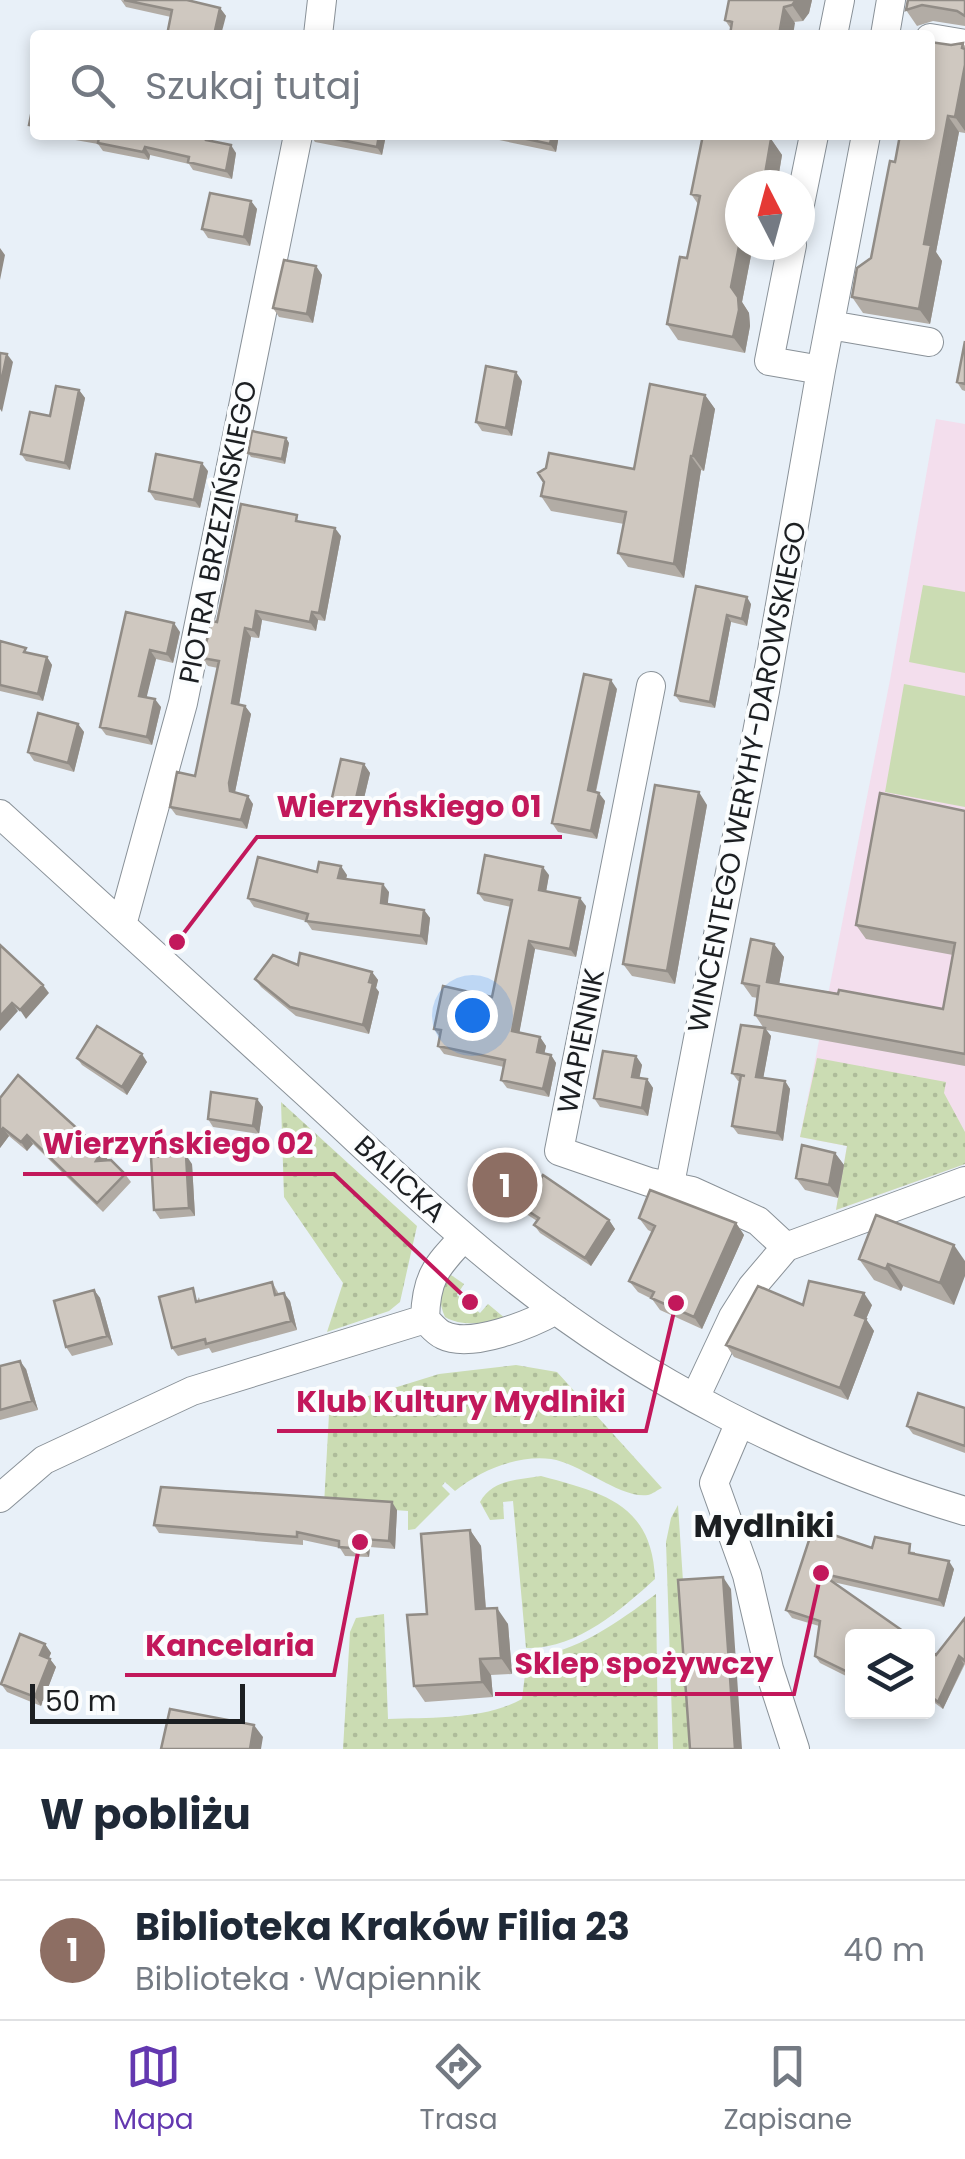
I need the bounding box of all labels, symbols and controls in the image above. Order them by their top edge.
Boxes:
search box [30,30,935,140]
icon: search [65,58,120,113]
text: Szukaj tutaj [145,59,361,112]
north arrow [725,170,815,260]
street label: PIOTRA BRZEZIŃSKIEGO [170,377,266,687]
street label: WINCENTEGO WERYHY-DAROWSKIEGO [678,518,816,1036]
callout: Wierzyńskiego 01 [257,777,562,837]
text: Wierzyńskiego 01 [276,785,542,828]
street label: WAPIENNIK [548,965,614,1117]
your location [447,990,498,1041]
callout: Wierzyńskiego 02 [23,1114,334,1174]
text: Wierzyńskiego 02 [43,1122,313,1165]
street label: BALICKA [346,1126,454,1232]
pin: 1 [472,1148,538,1222]
callout: Klub Kultury Mydlniki [277,1371,646,1431]
text: Klub Kultury Mydlniki [296,1380,626,1423]
district label: Mydlniki [694,1503,835,1548]
callout: Kancelaria [125,1615,334,1675]
text: Kancelaria [145,1624,315,1667]
map controls [845,1629,935,1719]
button: layers [845,1629,935,1719]
callout: Sklep spożywczy [495,1634,794,1694]
text: Sklep spożywczy [514,1642,774,1685]
scale bar [30,1679,245,1724]
text: 50 m [45,1682,116,1721]
text: W pobliżu [40,1785,251,1844]
text: Biblioteka Kraków Filia 23 [135,1900,630,1953]
text: 1 [66,1927,79,1972]
text: 40 m [843,1927,925,1972]
text: Biblioteka · Wapiennik [135,1956,481,2001]
tab: Mapa [113,2039,194,2141]
tab: Trasa [420,2039,498,2141]
tab: Zapisane [723,2039,852,2141]

